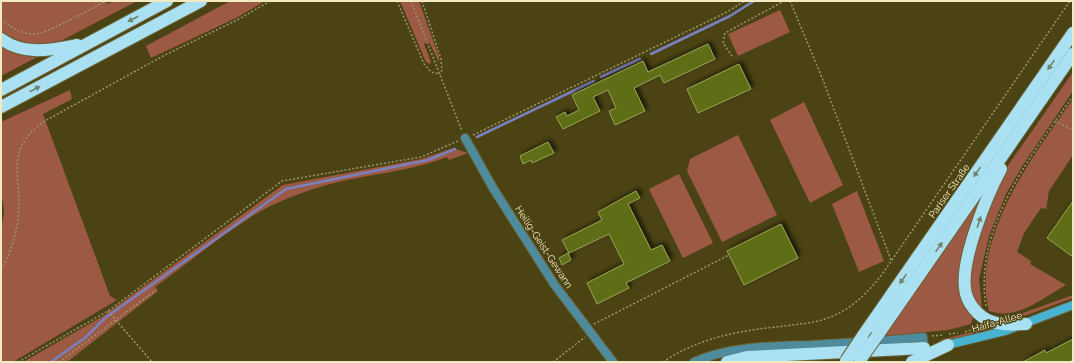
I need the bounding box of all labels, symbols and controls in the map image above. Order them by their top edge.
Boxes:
one-way arrow [127,16,139,23]
one-way arrow [1047,60,1055,71]
one-way arrow [30,86,41,92]
street label: Pariser Straße [926,162,972,220]
one-way arrow [973,167,981,178]
street label: Heilig-Geist-Gewann [513,204,575,290]
one-way arrow [976,216,982,228]
one-way arrow [935,242,943,252]
one-way arrow [899,274,907,284]
street label: Haifa-Allee [971,310,1024,334]

